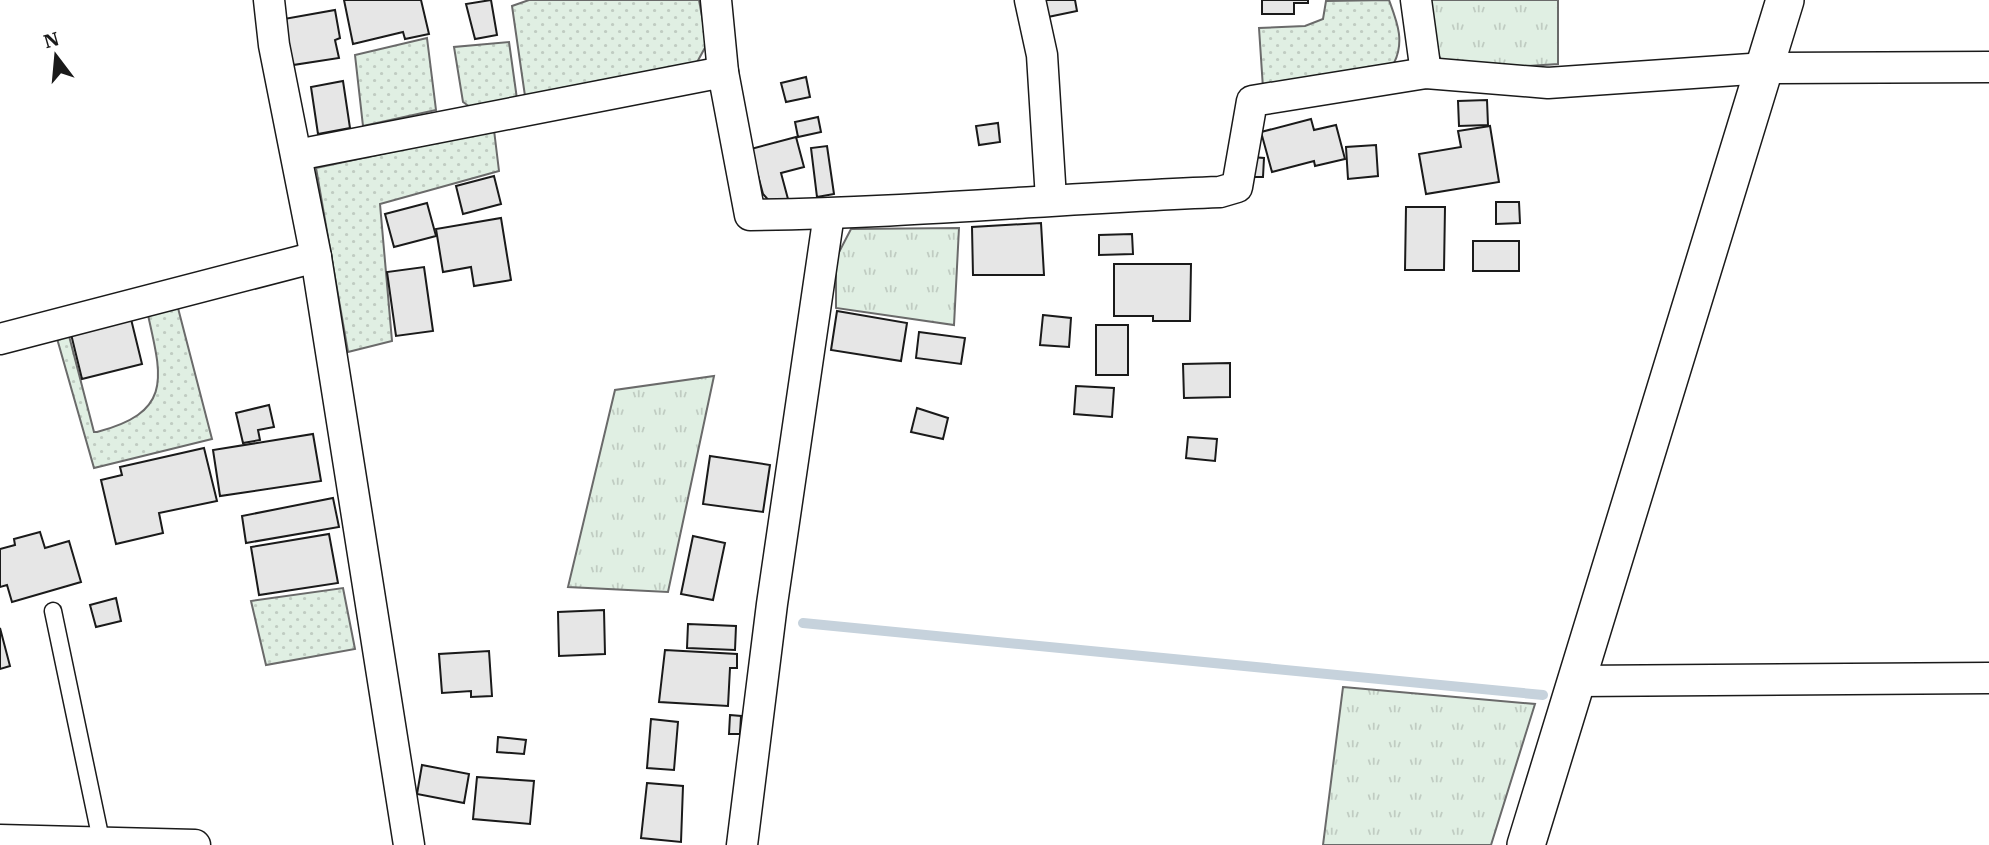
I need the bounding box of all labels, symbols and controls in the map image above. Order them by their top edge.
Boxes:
north arrow [21,21,91,91]
text: N [41,26,62,53]

